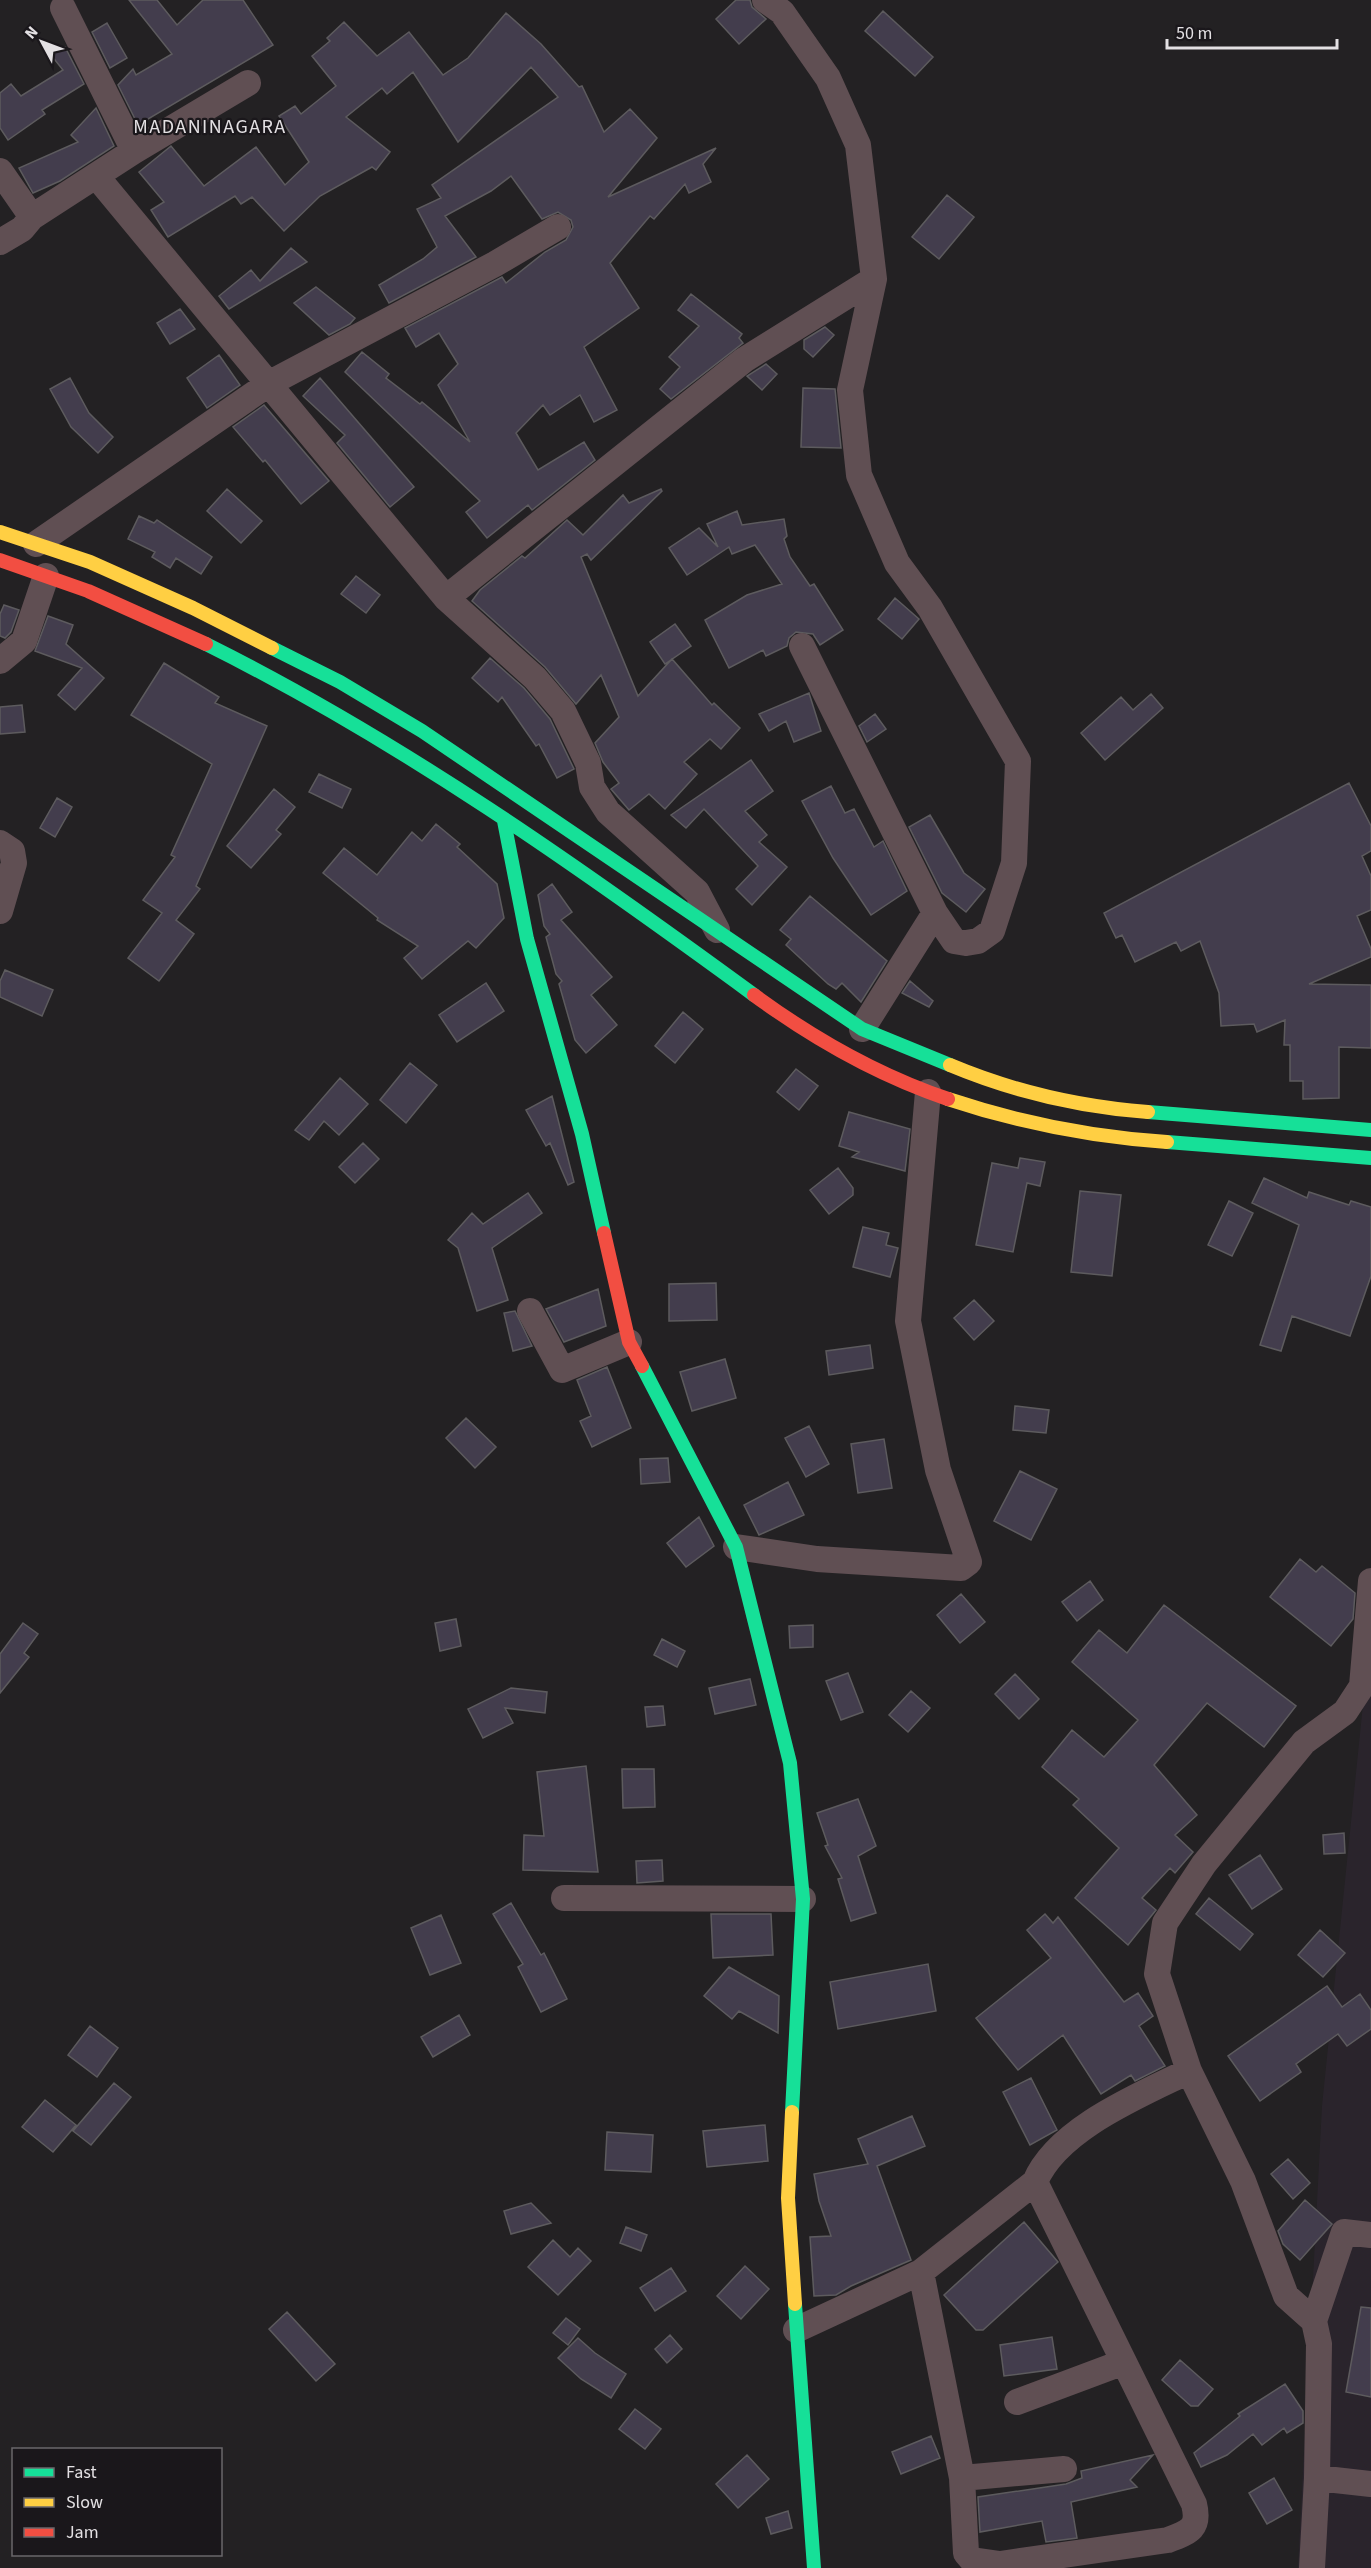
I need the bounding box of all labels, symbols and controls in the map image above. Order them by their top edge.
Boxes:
north arrow [12,12,72,72]
scale bar [1167,12,1336,50]
text: 50 m [1176,21,1212,46]
text: N [20,22,43,44]
district label: MADANINAGARA [133,113,287,141]
legend [12,2448,222,2556]
text: Fast [66,2460,97,2485]
text: Slow [66,2490,103,2515]
text: Jam [66,2520,99,2545]

